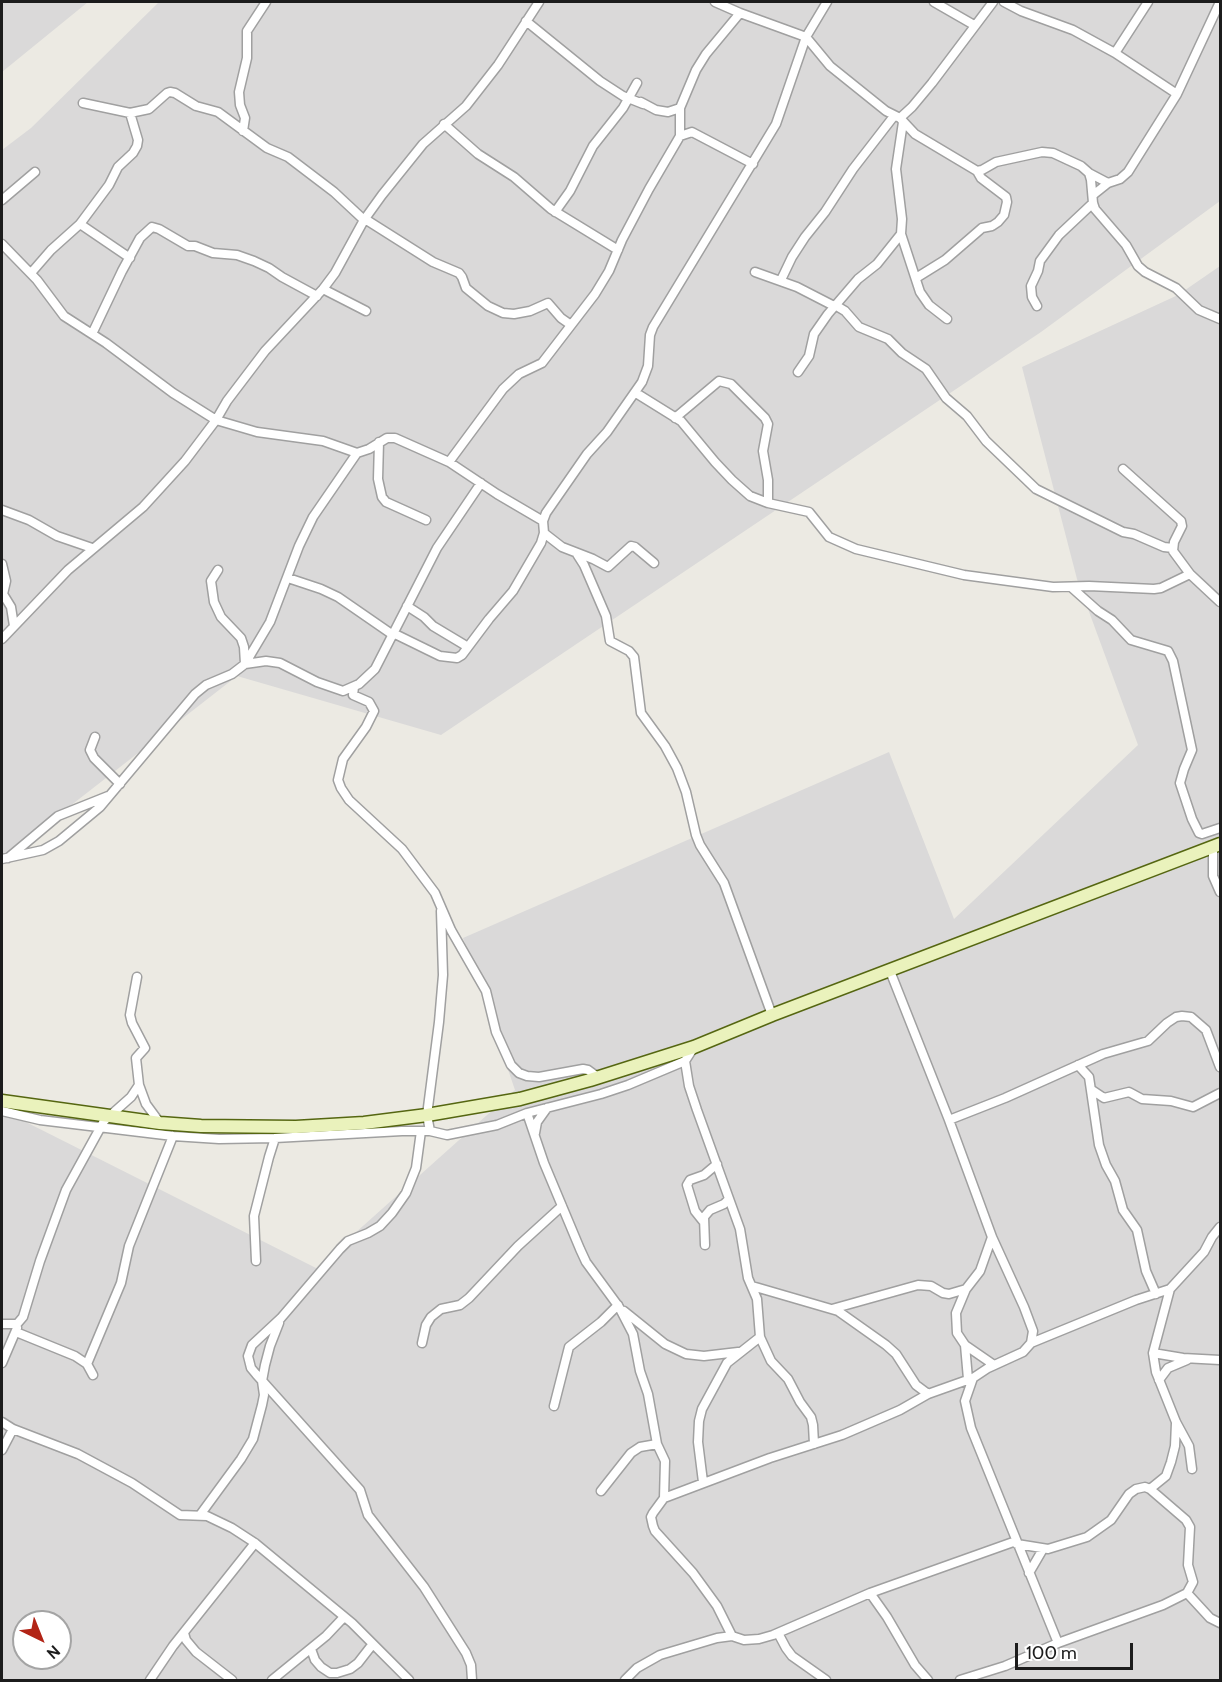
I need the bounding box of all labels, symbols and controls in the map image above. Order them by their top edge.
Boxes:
north arrow [12,1610,72,1670]
scale bar [1018,1631,1136,1669]
text: N [43,1641,64,1663]
text: 100 m [1026,1642,1077,1664]

